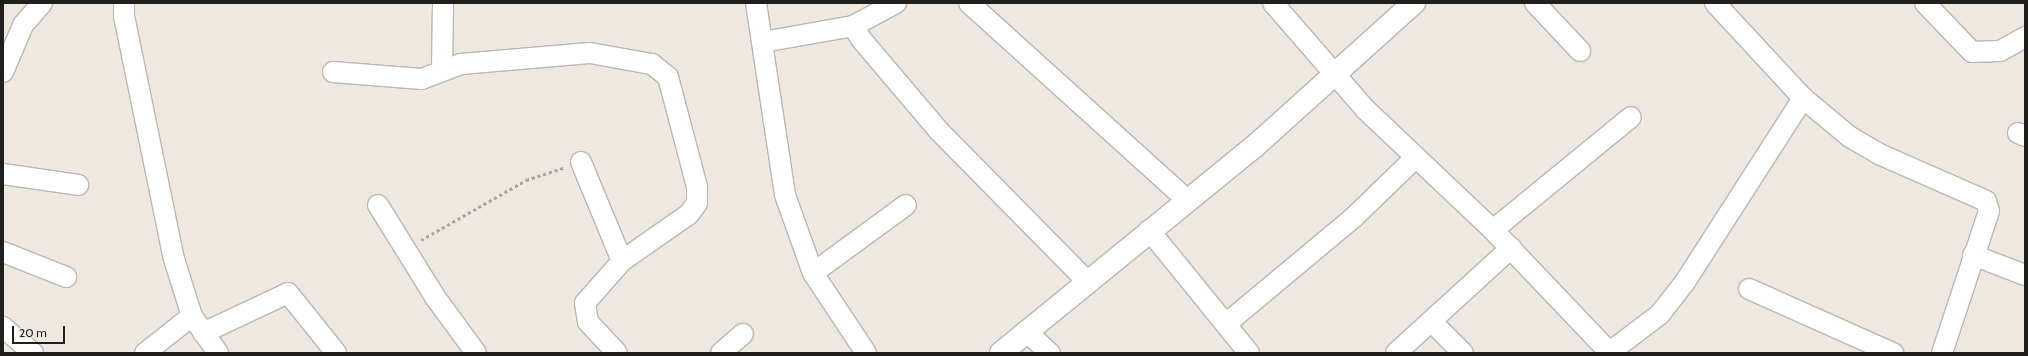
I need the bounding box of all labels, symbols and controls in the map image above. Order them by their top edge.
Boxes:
scale bar [14,318,67,344]
text: 20 m [19,325,47,340]

